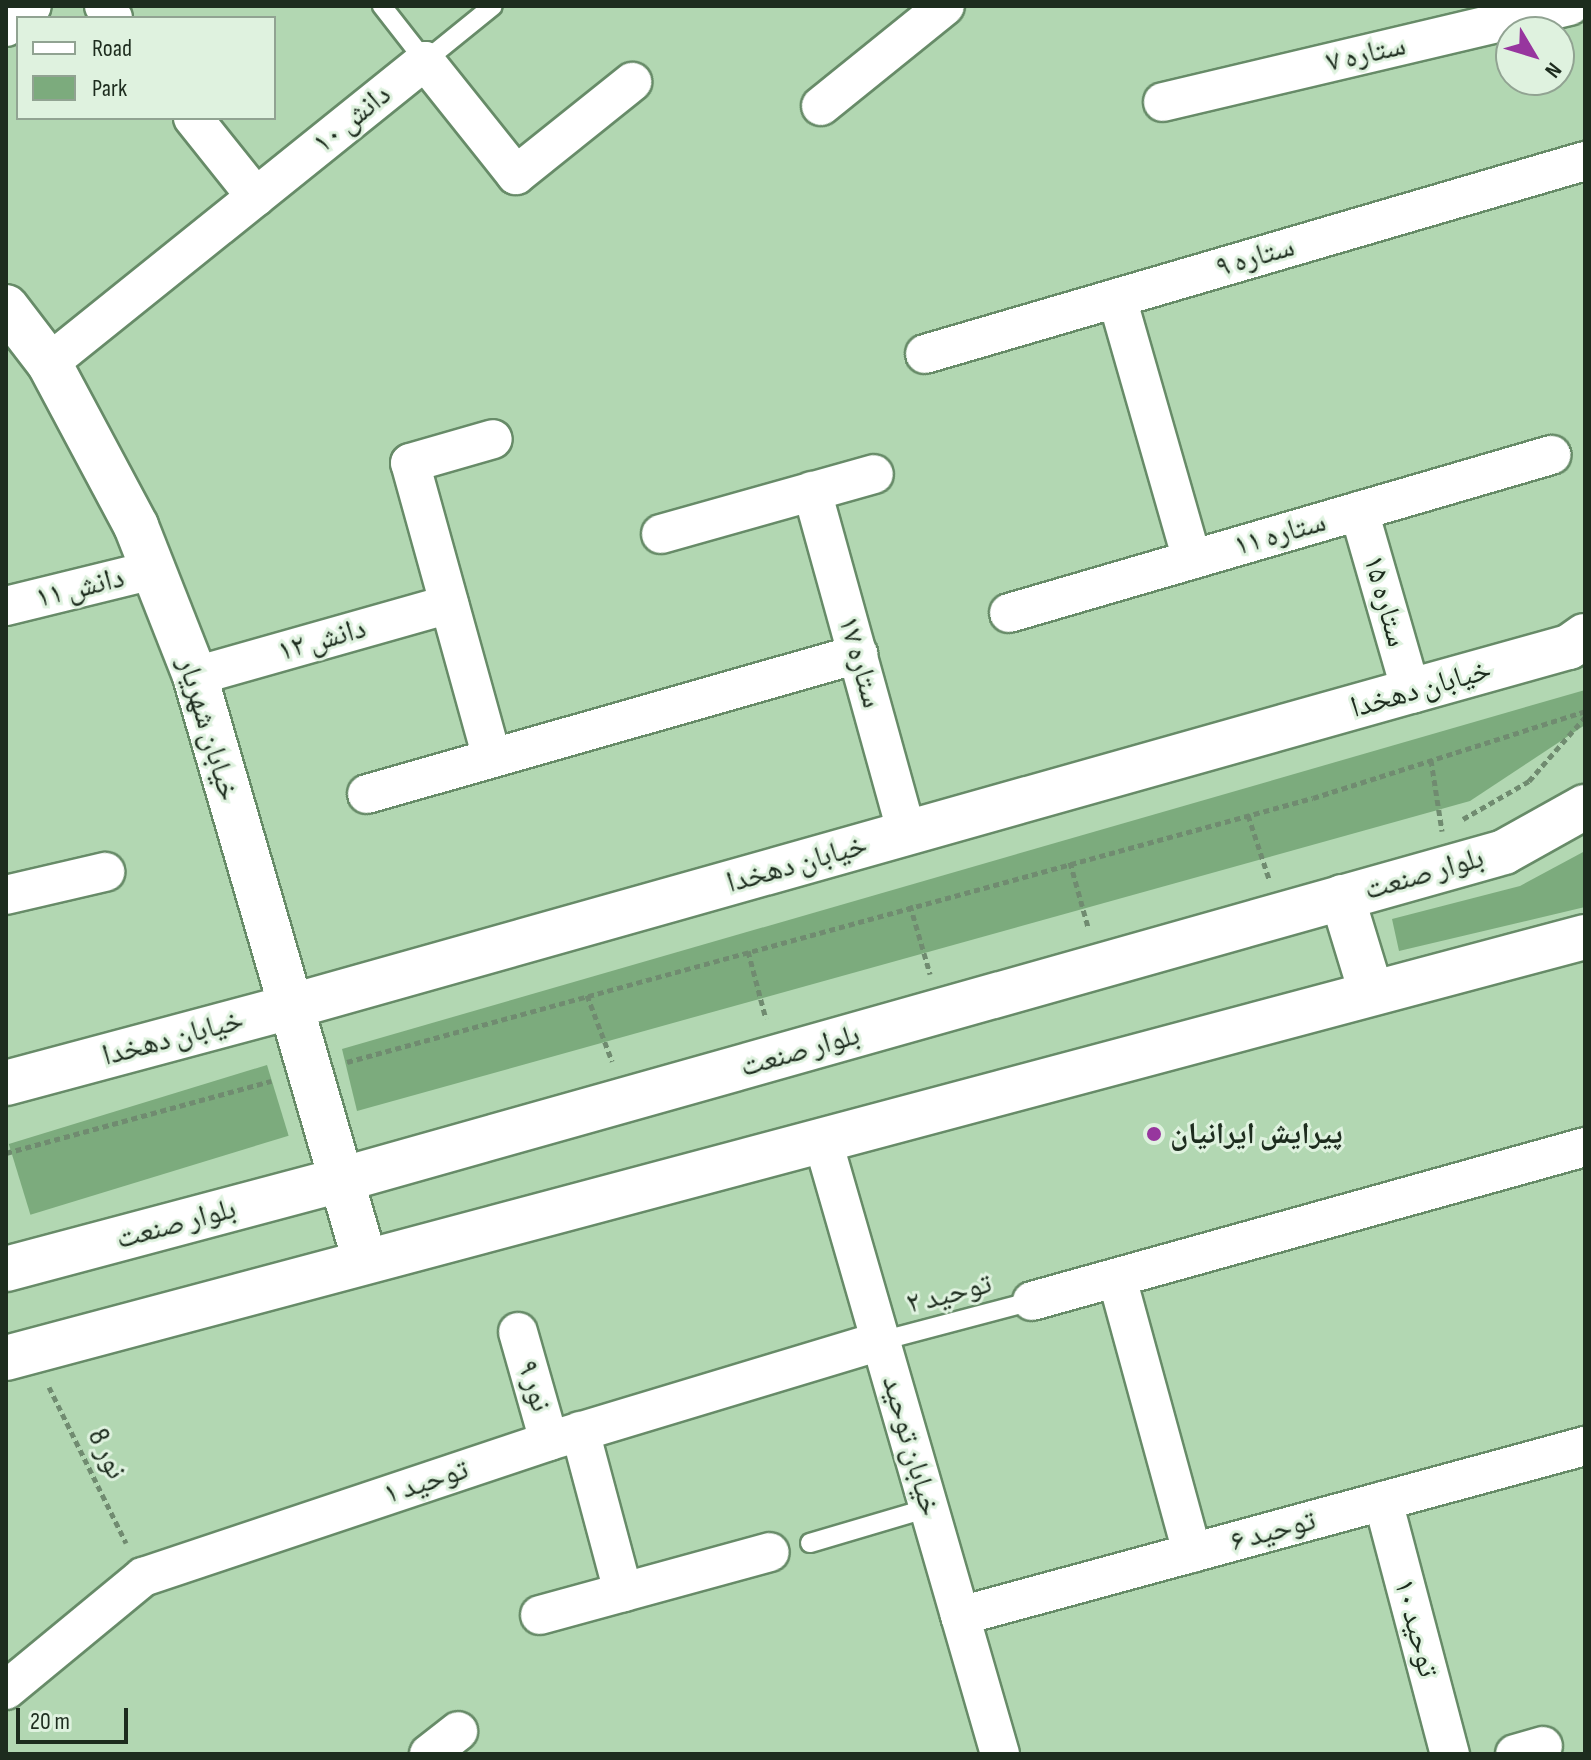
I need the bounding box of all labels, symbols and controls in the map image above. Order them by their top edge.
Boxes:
legend [16,16,276,120]
north arrow [1495,16,1575,96]
street label: ستاره ۷ [1323,27,1409,81]
text: Road [92,34,132,63]
text: N [1538,57,1567,83]
text: Park [92,74,127,103]
street label: دانش ۱۰ [306,77,398,161]
street label: ستاره ۹ [1211,229,1299,285]
street label: ستاره ۱۱ [1230,504,1330,564]
street label: ستاره ۱۵ [1355,551,1415,651]
street label: دانش ۱۱ [32,560,128,616]
street label: دانش ۱۲ [274,610,370,670]
street label: ستاره ۱۷ [830,612,890,712]
street label: خیابان دهخدا [1347,652,1495,726]
street label: خیابان شهریار [169,653,247,805]
street label: خیابان دهخدا [723,827,871,901]
street label: بلوار صنعت [1360,840,1488,908]
street label: خیابان دهخدا [98,1002,248,1074]
street label: بلوار صنعت [736,1017,864,1085]
place label: پیرایش ایرانیان [1170,1116,1343,1152]
marker: پیرایش ایرانیان [1145,1125,1163,1143]
street label: بلوار صنعت [112,1191,240,1257]
street label: توحید ۲ [902,1265,996,1323]
street label: نور ۹ [509,1356,559,1416]
street label: خیابان توحید [874,1372,948,1520]
street label: نور 8 [79,1423,135,1485]
street label: توحید ۱ [379,1451,473,1513]
street label: توحید ۶ [1226,1502,1320,1560]
street label: توحید ۱۰ [1386,1575,1446,1681]
scale bar [20,1692,132,1742]
text: 20 m [30,1707,70,1736]

